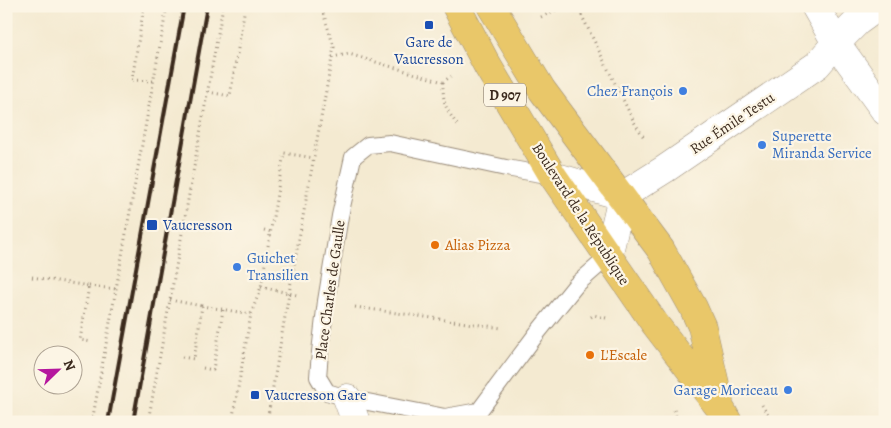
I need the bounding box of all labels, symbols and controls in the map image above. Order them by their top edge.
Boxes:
marker: Gare de Vaucresson [423,19,435,31]
place label: Gare de Vaucresson [393,32,464,69]
place label: Chez François [587,81,673,101]
road number: D 907 [484,84,526,106]
marker: Chez François [677,85,689,97]
street label: Rue Émile Testu [686,87,779,159]
place label: Superette Miranda Service [772,126,872,163]
street label: Boulevard de la République [527,139,635,289]
marker: Superette Miranda Service [756,139,768,151]
place label: Vaucresson [162,215,232,235]
marker: Vaucresson [145,218,159,232]
street label: Place Charles de Gaulle [310,219,350,361]
place label: Alias Pizza [444,235,510,255]
marker: Alias Pizza [429,239,441,251]
place label: Guichet Transilien [247,248,309,285]
marker: Guichet Transilien [231,261,243,273]
place label: L'Escale [600,345,648,365]
north arrow [32,346,82,396]
marker: L'Escale [584,349,596,361]
text: N [59,357,80,374]
place label: Garage Moriceau [674,380,779,400]
marker: Garage Moriceau [782,384,794,396]
place label: Vaucresson Gare [264,385,367,405]
marker: Vaucresson Gare [249,389,261,401]

